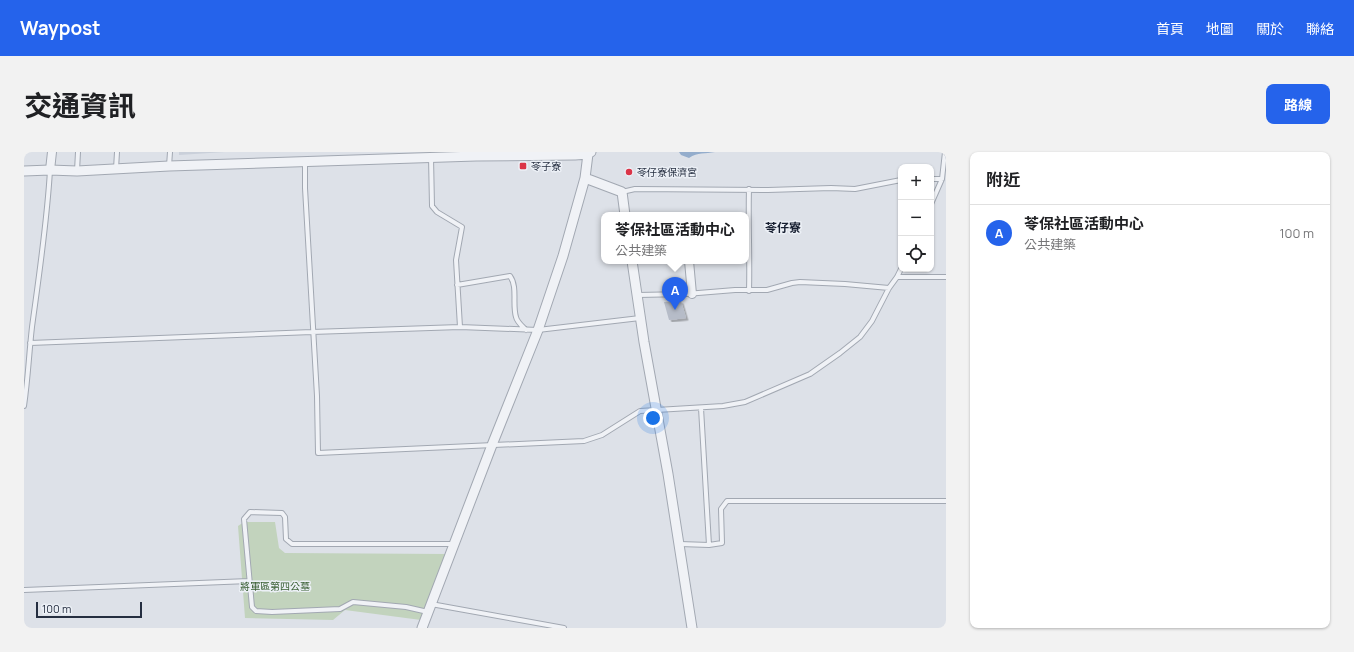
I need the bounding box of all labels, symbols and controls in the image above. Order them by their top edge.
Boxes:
text: Waypost [20,15,100,41]
text: 首頁 [1156,19,1184,38]
text: 地圖 [1206,19,1234,38]
text: 關於 [1256,19,1284,38]
text: 聯絡 [1306,19,1334,38]
button: 路線 [1266,84,1330,124]
text: 交通資訊 [24,86,136,124]
place label: 苓子寮 [531,159,561,173]
marker: 苓子寮 [518,161,528,171]
map controls [898,164,934,272]
button: + [898,164,934,200]
place label: 苓仔寮保濟宮 [637,165,697,179]
marker: 苓仔寮保濟宮 [624,167,634,177]
text: 附近 [986,168,1020,191]
button: − [898,200,934,236]
popup [601,212,749,264]
text: 苓保社區活動中心 [1024,213,1144,234]
text: 苓保社區活動中心 [615,219,735,240]
district label: 苓仔寮 [765,219,801,236]
text: A [995,224,1003,242]
text: 100 m [1279,224,1314,242]
text: 公共建築 [1024,235,1076,253]
button: locate [898,236,934,272]
text: 公共建築 [615,241,667,259]
pin: A [662,277,688,310]
your location [643,408,663,428]
park label: 將軍區第四公墓 [240,579,310,593]
scale bar [36,600,142,619]
text: 100 m [42,601,71,616]

